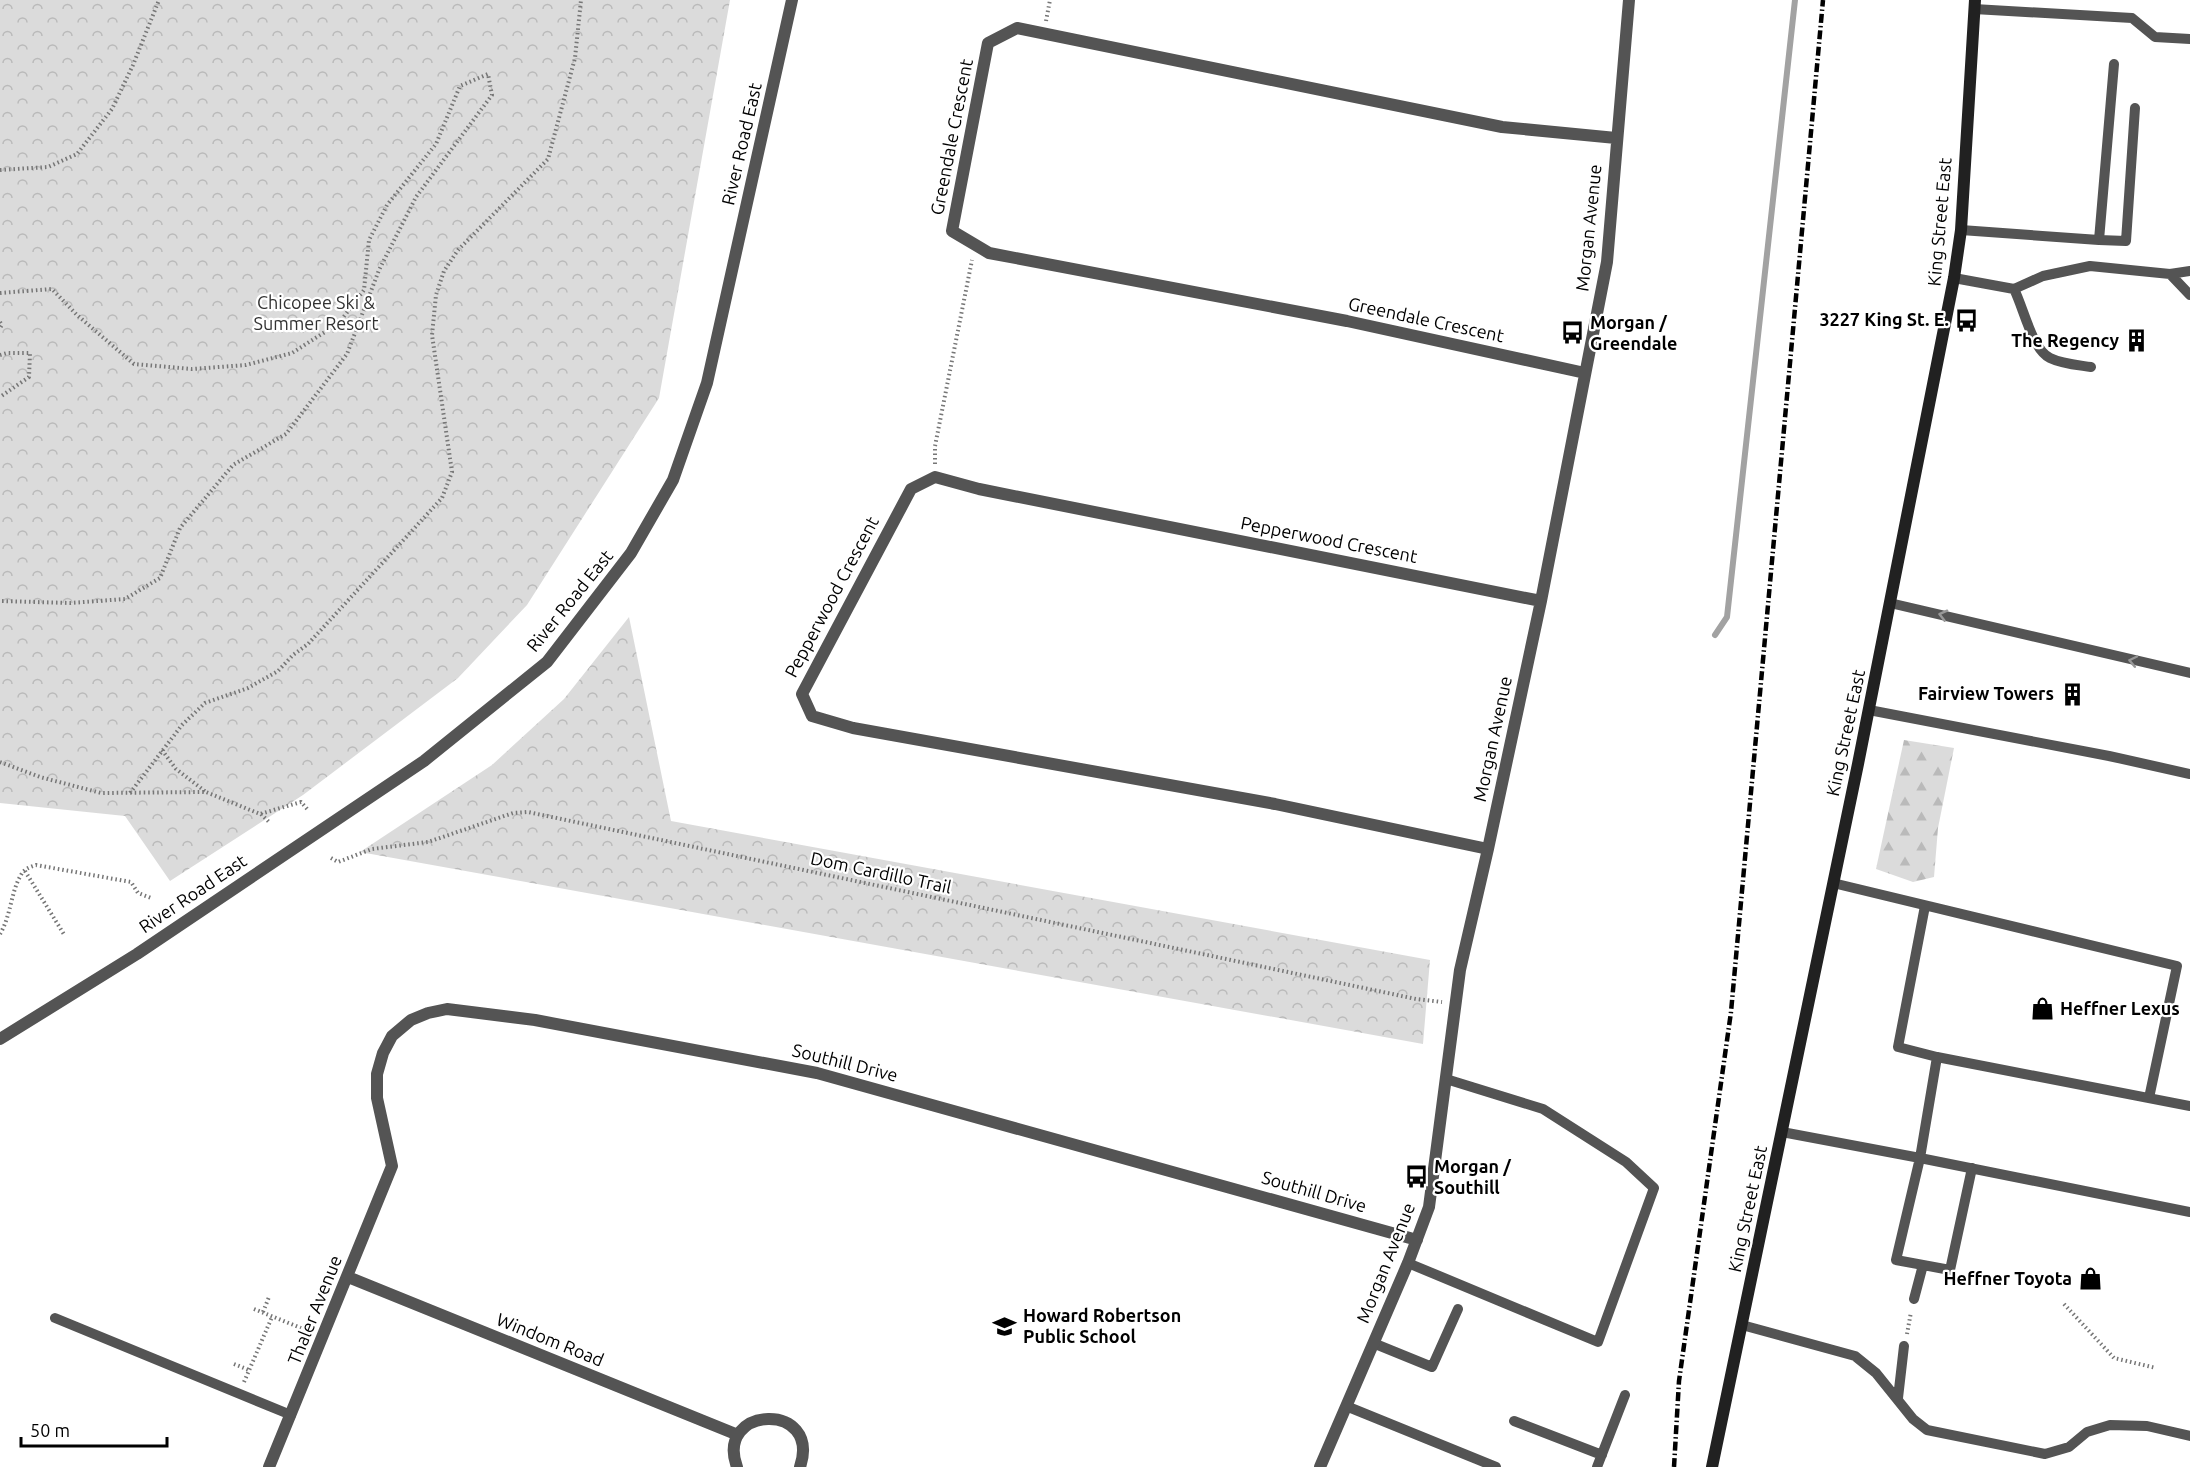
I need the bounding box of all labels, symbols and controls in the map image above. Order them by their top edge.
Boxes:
street label: Greendale Crescent [926,57,976,217]
street label: River Road East [717,81,765,207]
street label: King Street East [1923,157,1955,287]
street label: Morgan Avenue [1571,163,1605,292]
park label: Chicopee Ski & Summer Resort [253,292,379,333]
street label: Greendale Crescent [1347,293,1506,345]
bus stop icon: 3227 King St. E. [1954,307,1980,333]
place label: 3227 King St. E. [1819,309,1949,329]
place label: Morgan / Greendale [1590,312,1677,353]
bus stop icon: Morgan / Greendale [1559,320,1585,346]
building icon: The Regency [2124,328,2150,354]
place label: The Regency [2011,330,2119,350]
street label: Pepperwood Crescent [1239,512,1419,566]
street label: Pepperwood Crescent [780,513,882,680]
street label: River Road East [522,545,616,655]
one-way arrow [1939,609,1949,622]
one-way arrow [2128,655,2138,668]
street label: King Street East [1822,668,1868,798]
street label: Morgan Avenue [1469,674,1515,803]
building icon: Fairview Towers [2059,681,2085,707]
place label: Fairview Towers [1918,683,2054,703]
street label: Dom Cardillo Trail [809,847,954,897]
street label: River Road East [135,850,250,936]
shop icon: Heffner Lexus [2029,996,2055,1022]
place label: Heffner Lexus [2060,998,2180,1018]
street label: Southill Drive [790,1039,900,1085]
street label: King Street East [1724,1144,1770,1274]
place label: Morgan / Southill [1434,1156,1511,1197]
bus stop icon: Morgan / Southill [1403,1164,1429,1190]
street label: Southill Drive [1260,1167,1369,1216]
street label: Morgan Avenue [1352,1200,1418,1326]
street label: Thaler Avenue [283,1252,345,1367]
shop icon: Heffner Toyota [2077,1266,2103,1292]
place label: Heffner Toyota [1944,1268,2072,1288]
place label: Howard Robertson Public School [1023,1305,1181,1346]
street label: Windom Road [494,1308,607,1370]
school or university icon: Howard Robertson Public School [992,1313,1018,1339]
scale bar [21,1410,166,1448]
text: 50 m [30,1420,70,1440]

